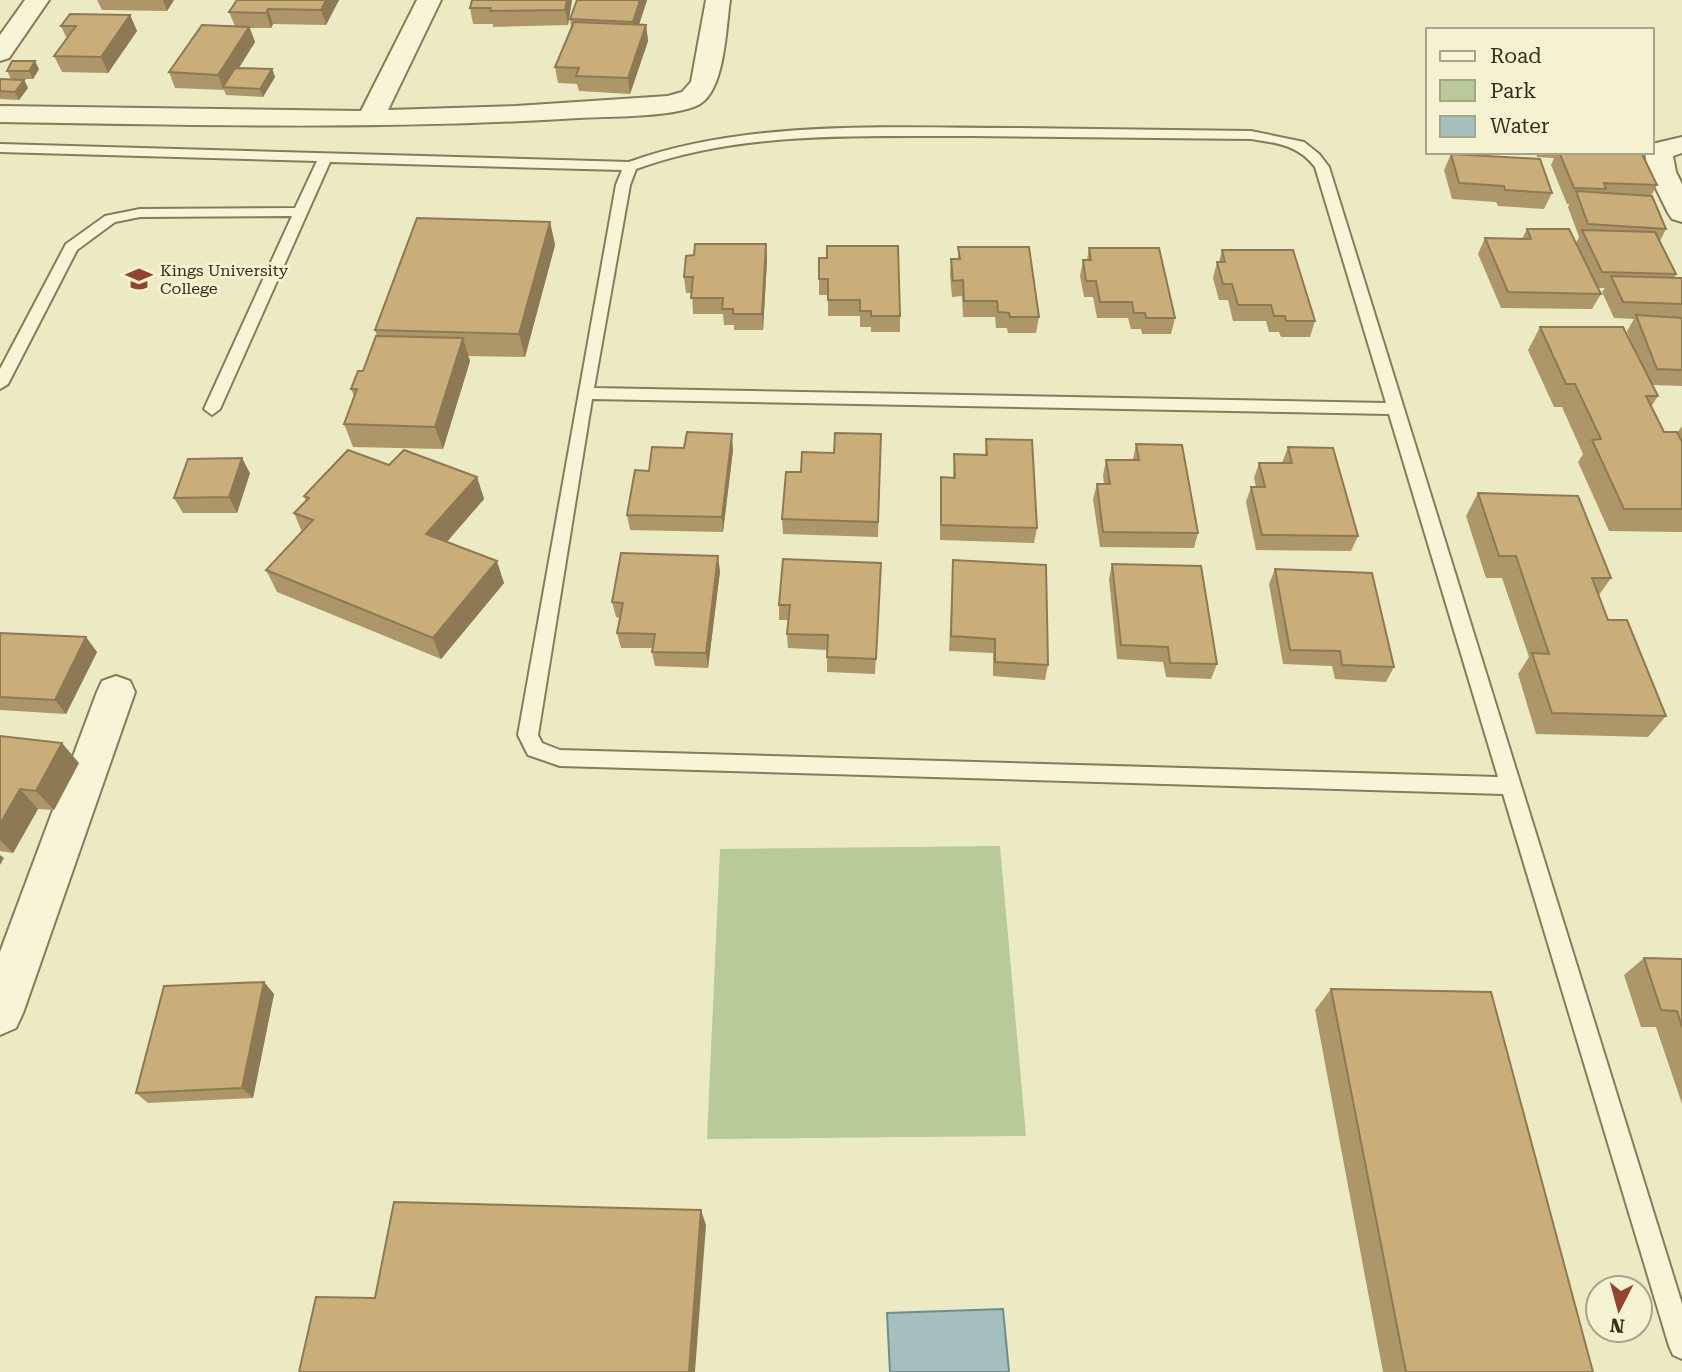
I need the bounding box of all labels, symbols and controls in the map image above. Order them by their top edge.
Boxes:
legend [1426,28,1654,154]
text: Road [1490,44,1542,68]
text: Park [1490,79,1536,103]
text: Water [1490,114,1550,138]
place label: Kings University College [160,261,289,298]
school or university icon: Kings University College [124,264,154,294]
north arrow [1584,1274,1654,1344]
text: N [1608,1313,1626,1338]

